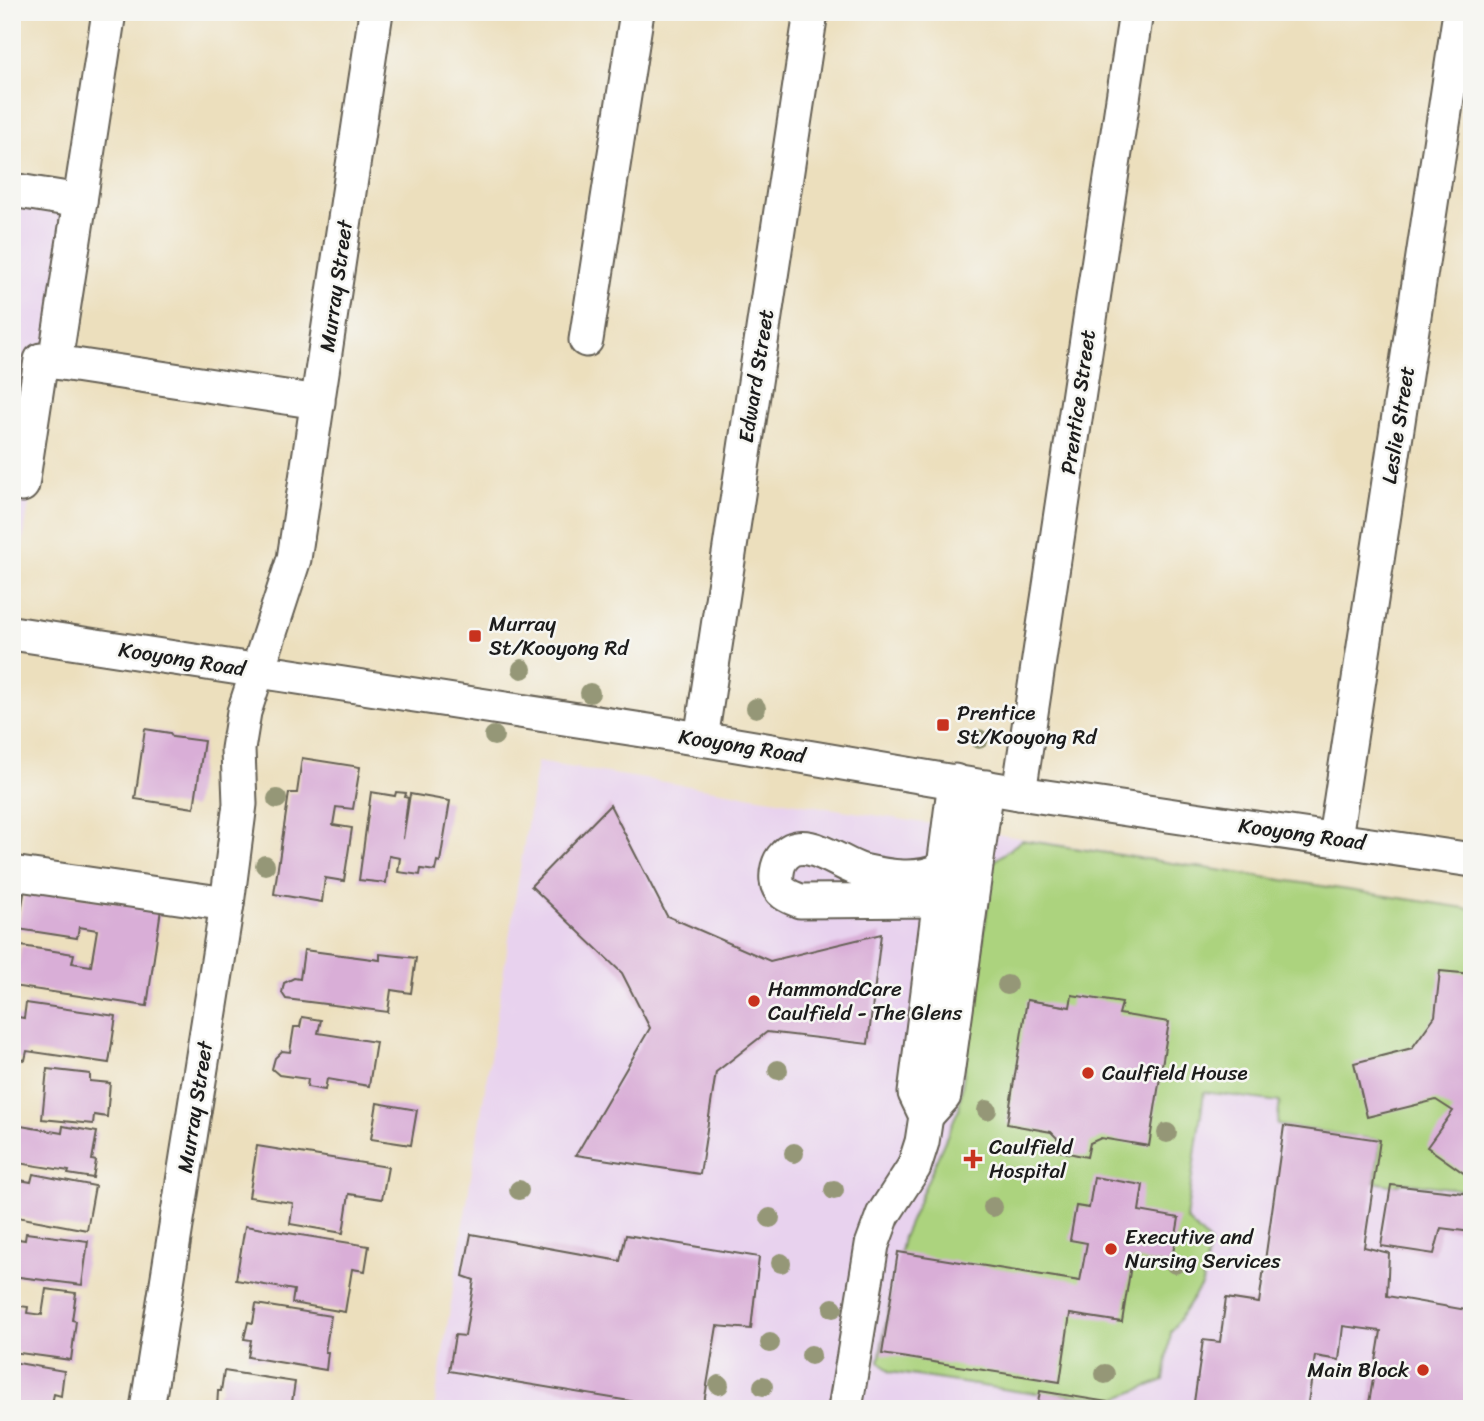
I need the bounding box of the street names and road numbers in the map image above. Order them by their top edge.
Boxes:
street label: Murray Street [308,216,364,354]
street label: Edward Street [727,307,785,445]
street label: Prentice Street [1049,327,1107,477]
street label: Leslie Street [1370,363,1426,487]
street label: Kooyong Road [116,630,250,688]
street label: Kooyong Road [676,717,810,775]
street label: Kooyong Road [1236,806,1370,862]
street label: Murray Street [166,1037,224,1176]

